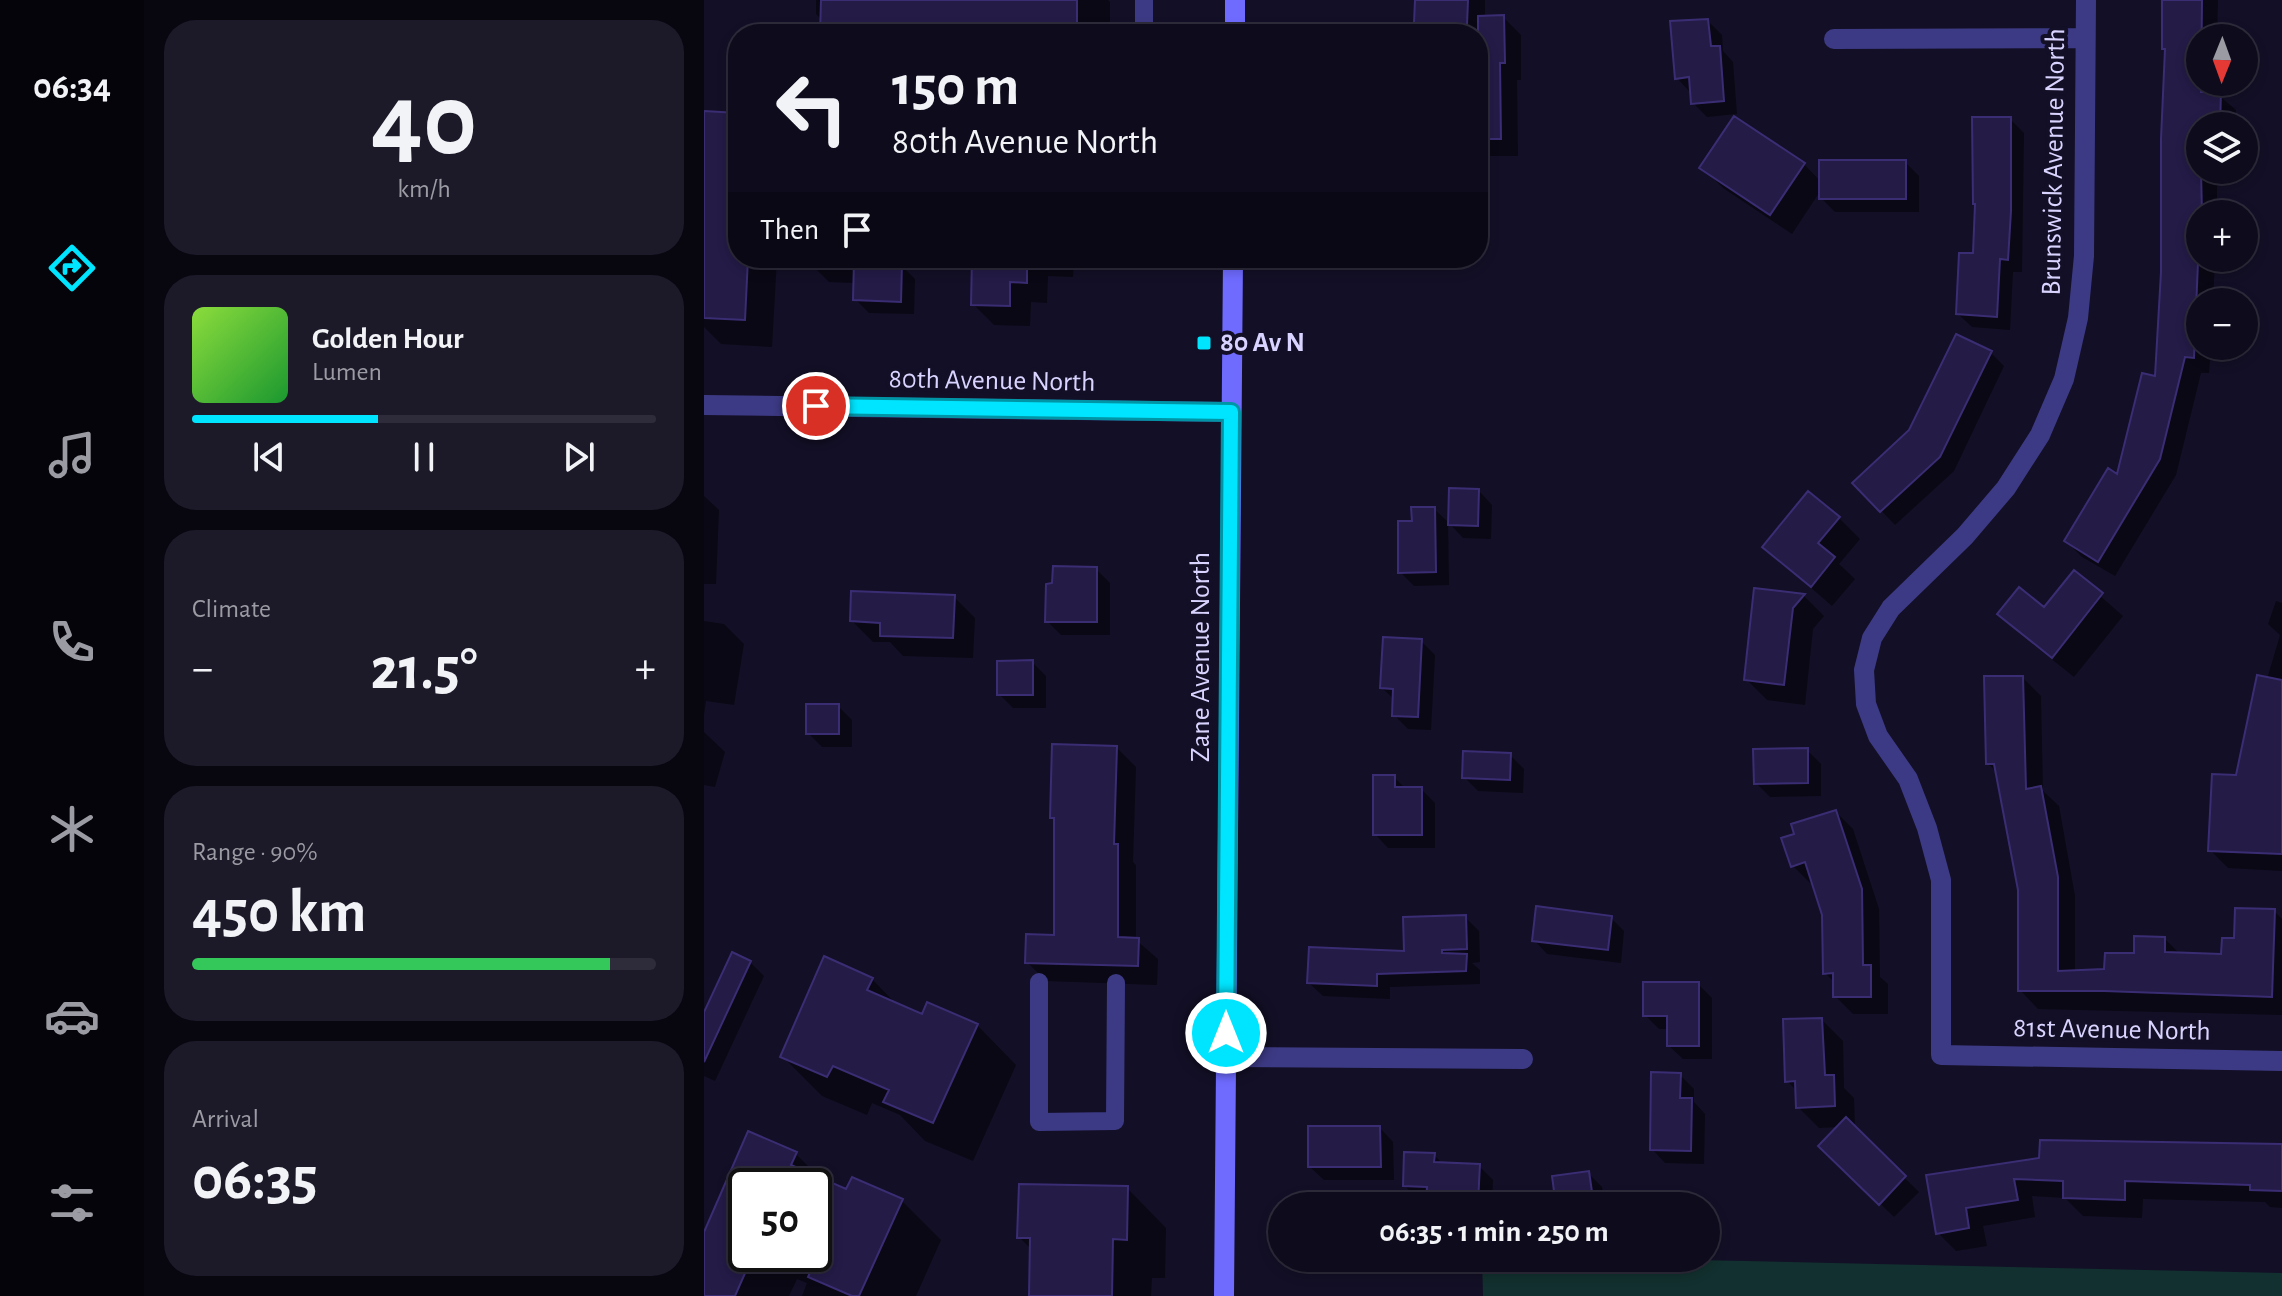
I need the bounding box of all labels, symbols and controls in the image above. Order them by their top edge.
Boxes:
north arrow [2186,24,2258,96]
map controls [2186,24,2258,360]
street label: Brunswick Avenue North [2038,28,2070,296]
icon: left [760,56,864,160]
text: 150 m [892,59,1019,115]
text: 06:34 [33,69,111,105]
text: 40 [371,70,477,174]
button: layers [2186,112,2258,184]
text: 80th Avenue North [892,124,1158,160]
text: km/h [397,176,451,202]
button: + [2186,200,2258,272]
icon: arrive [835,208,879,252]
text: Then [760,215,819,245]
icon: directions [44,240,100,296]
button: − [2186,288,2258,360]
text: Golden Hour [312,324,464,354]
place label: 80 Av N [1220,329,1305,357]
marker: 80 Av N [1195,334,1213,352]
text: Lumen [312,359,382,385]
street label: 80th Avenue North [888,365,1096,397]
pin [782,372,850,440]
icon: arrive [794,384,838,428]
icon: music [44,427,100,483]
icon: previous [247,435,291,479]
icon: pause [402,435,446,479]
icon: next [557,435,601,479]
street label: Zane Avenue North [1187,552,1215,762]
text: Climate [192,596,271,622]
icon: phone [44,614,100,670]
text: 21.5° [370,640,478,700]
text: − [192,647,213,691]
text: + [635,647,656,691]
icon: climate [44,801,100,857]
text: Range · 90% [192,839,318,865]
text: 450 km [192,883,367,943]
icon: car [44,988,100,1044]
position arrow [1184,991,1268,1075]
street label: 81st Avenue North [2013,1014,2211,1046]
text: Arrival [192,1106,259,1132]
text: 06:35 [192,1150,318,1210]
speed limit sign: 50 [728,1168,832,1272]
icon: filters [44,1175,100,1231]
text: 06:35 · 1 min · 250 m [1379,1217,1609,1247]

